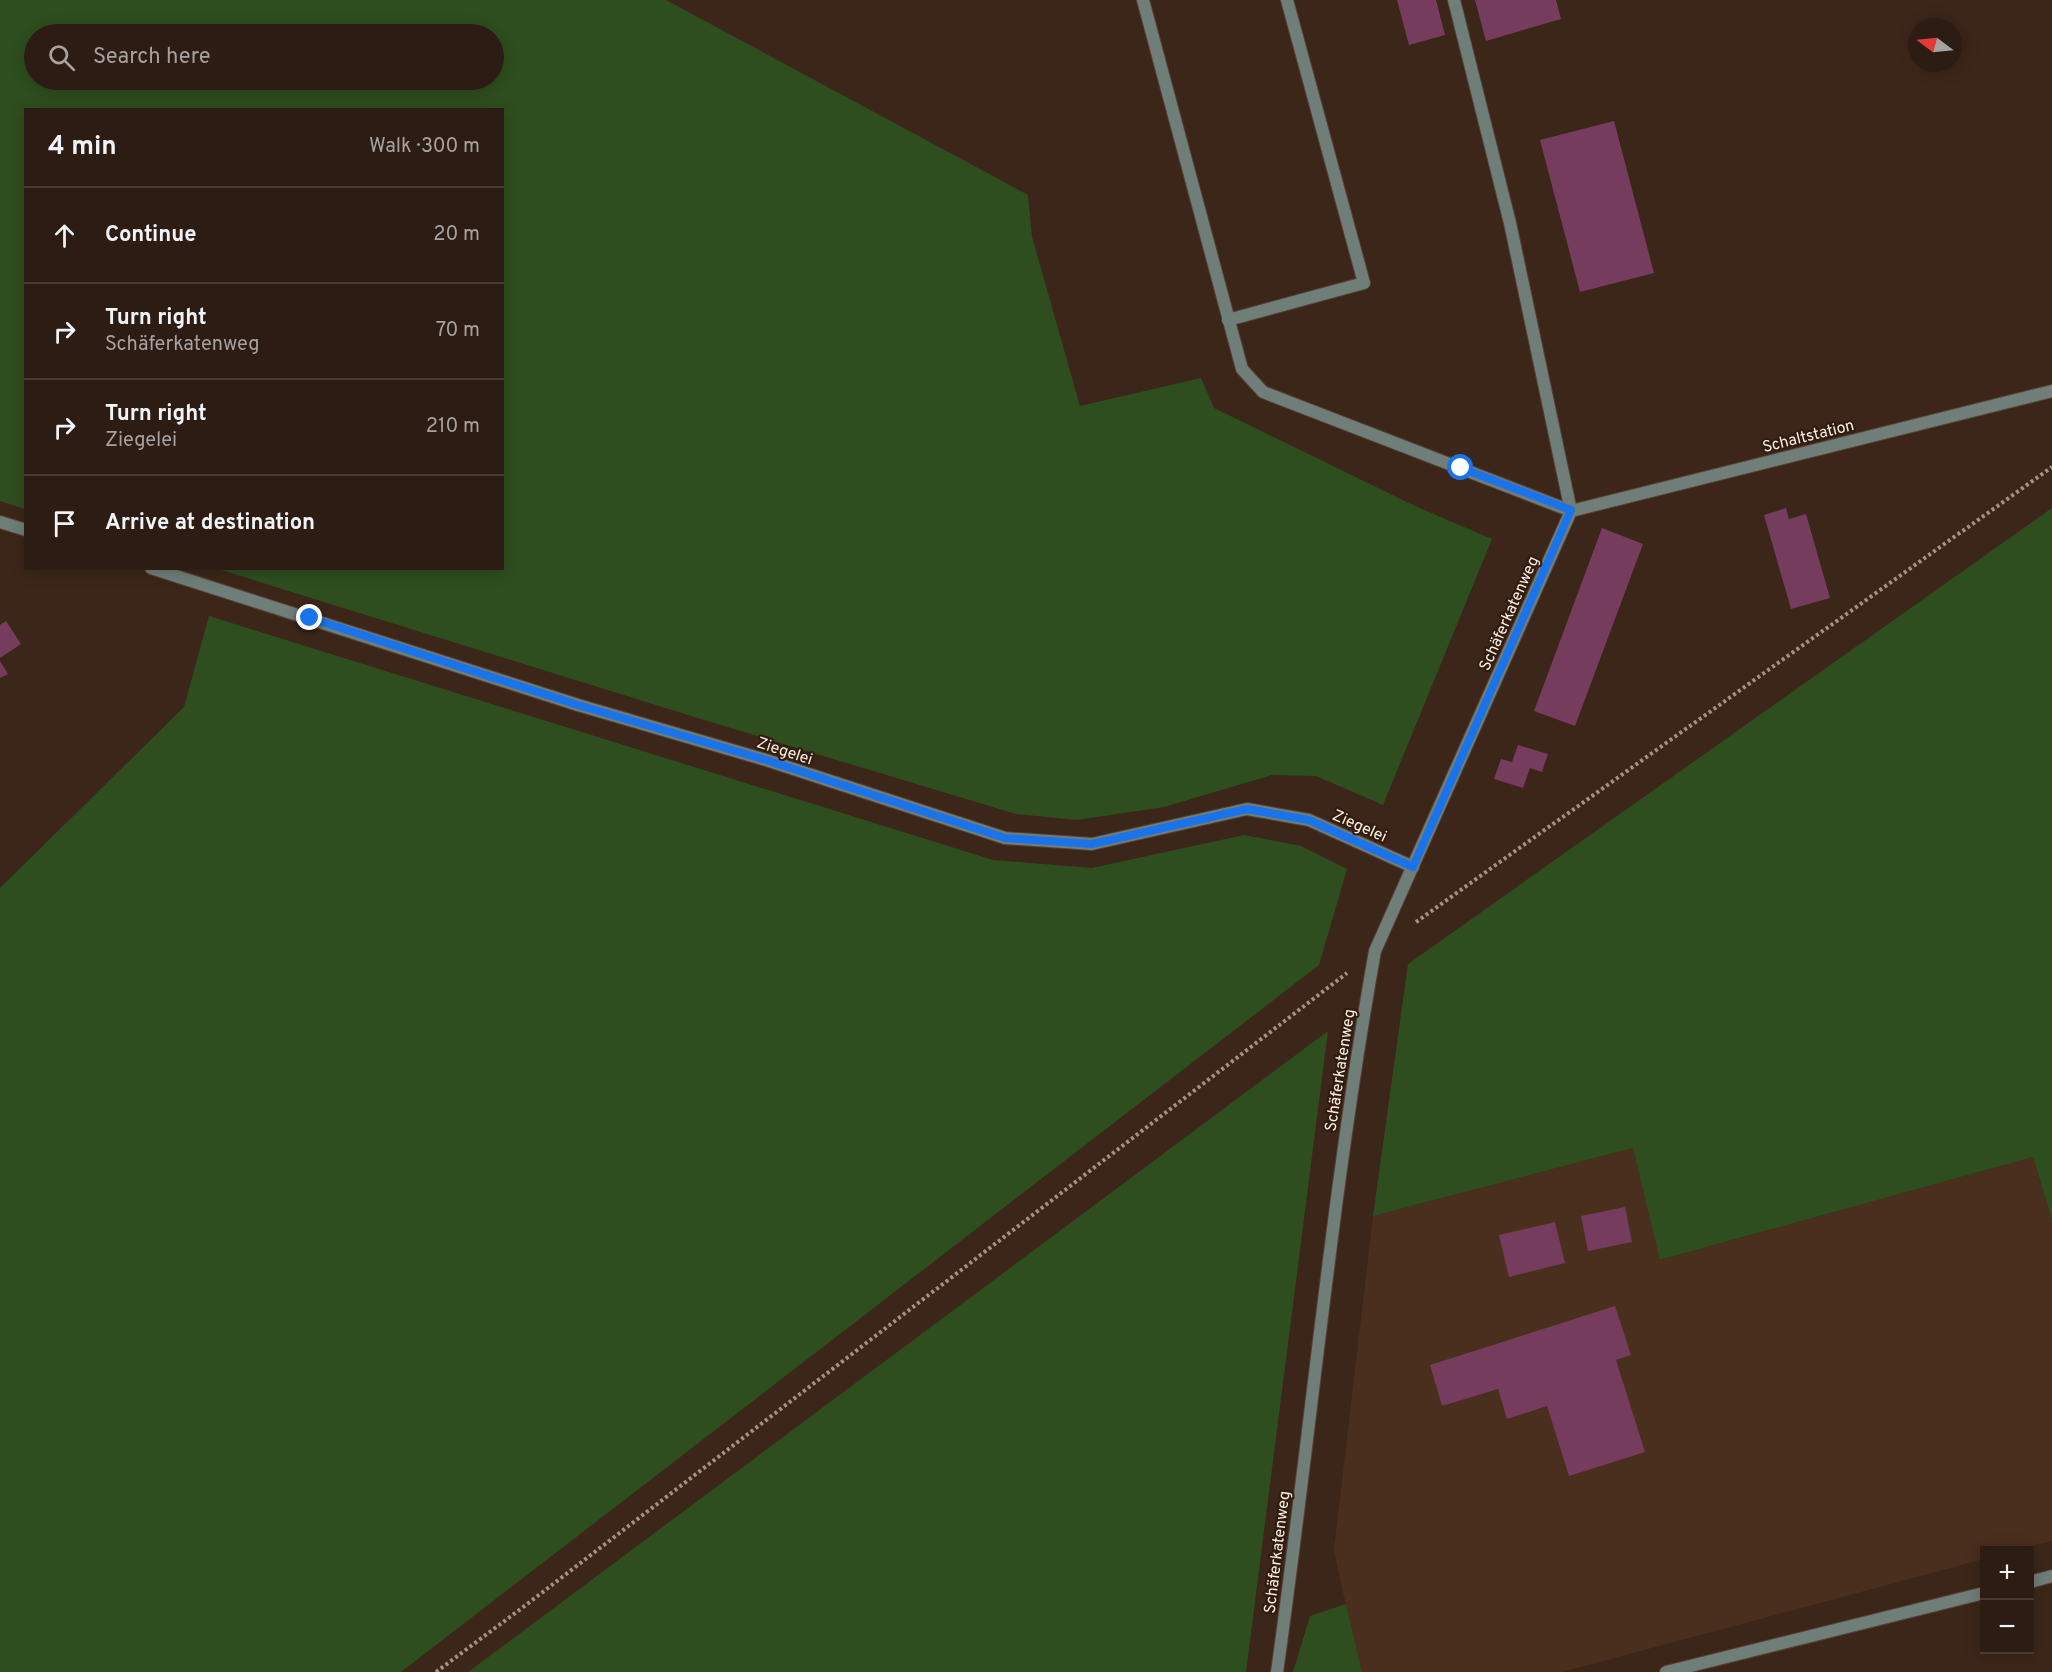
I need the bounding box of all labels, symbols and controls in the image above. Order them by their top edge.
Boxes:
north arrow [1908,18,1962,72]
search box [24,24,504,90]
icon: search [45,41,78,74]
text: Search here [93,44,211,71]
text: 4 min [48,131,117,164]
text: Walk · 300 m [369,134,480,160]
icon: ahead [48,219,81,252]
text: Continue [105,222,196,249]
text: 20 m [433,222,480,248]
text: Turn right [105,305,207,332]
icon: right [48,315,81,348]
text: 70 m [436,318,480,344]
text: Schäferkatenweg [105,332,259,358]
text: Turn right [105,401,207,428]
icon: right [48,411,81,444]
text: 210 m [426,414,480,440]
street label: Schaltstation [1760,416,1856,458]
text: Ziegelei [105,428,177,454]
route start [1447,454,1473,480]
icon: arrive [48,507,81,540]
text: Arrive at destination [105,510,315,537]
street label: Schäferkatenweg [1476,553,1544,674]
route end [296,604,322,630]
street label: Ziegelei [754,733,815,770]
street label: Ziegelei [1329,806,1390,848]
street label: Schäferkatenweg [1321,1008,1361,1133]
street label: Schäferkatenweg [1261,1490,1295,1615]
map controls [1980,1546,2034,1654]
button: + [1980,1546,2034,1600]
button: − [1980,1600,2034,1654]

